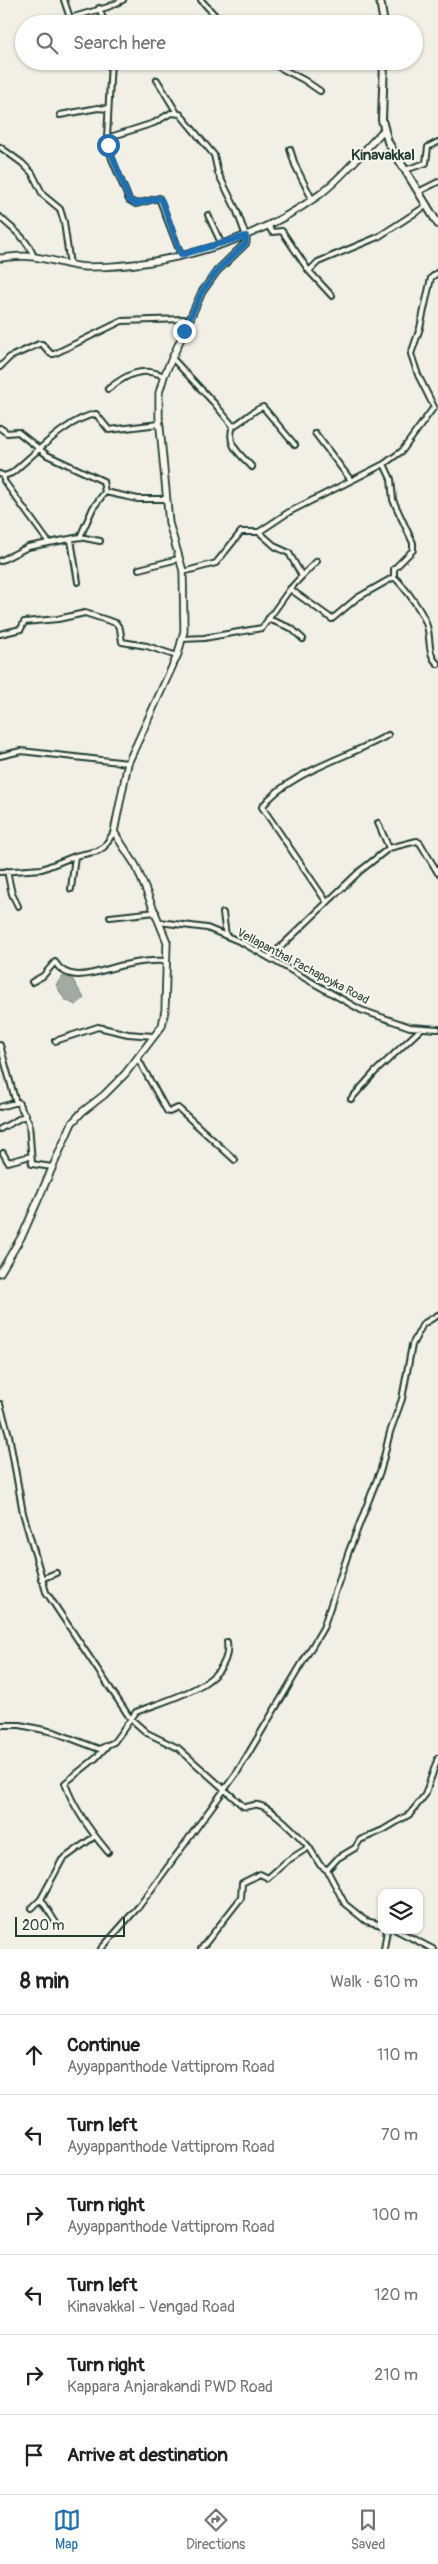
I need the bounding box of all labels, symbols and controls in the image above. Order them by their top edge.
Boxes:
search box [15,15,423,70]
icon: search [33,29,61,57]
text: Search here [73,31,166,55]
route start [97,134,120,157]
district label: Kinavakkal [351,146,415,165]
route end [173,320,196,343]
street label: Vellapanthal Pachapoyka Road [234,925,372,1008]
map controls [378,1889,423,1934]
button: layers [378,1889,423,1934]
scale bar [15,1914,125,1937]
text: 200 m [22,1917,64,1934]
text: 8 min [20,1968,69,1995]
text: Walk · 610 m [330,1972,418,1992]
text: Continue [67,2033,140,2057]
icon: ahead [20,2041,48,2069]
text: 110 m [377,2045,418,2065]
text: Ayyappanthode Vattiprom Road [67,2057,275,2077]
text: Turn left [67,2113,137,2137]
icon: left [20,2121,48,2149]
text: 70 m [381,2125,418,2145]
text: Ayyappanthode Vattiprom Road [67,2137,275,2157]
text: Turn right [67,2193,145,2217]
icon: right [20,2201,48,2229]
text: 100 m [372,2205,418,2225]
text: Ayyappanthode Vattiprom Road [67,2217,275,2237]
text: Turn left [67,2273,137,2297]
icon: left [20,2281,48,2309]
text: 120 m [374,2285,418,2305]
text: Kinavakkal - Vengad Road [67,2297,235,2317]
text: Turn right [67,2353,145,2377]
icon: right [20,2361,48,2389]
text: 210 m [374,2365,418,2385]
text: Kappara Anjarakandi PWD Road [67,2377,273,2397]
icon: arrive [20,2441,48,2469]
text: Arrive at destination [67,2443,228,2467]
tab: Map [53,2506,81,2553]
tab: Directions [186,2506,245,2553]
tab: Saved [351,2506,385,2553]

